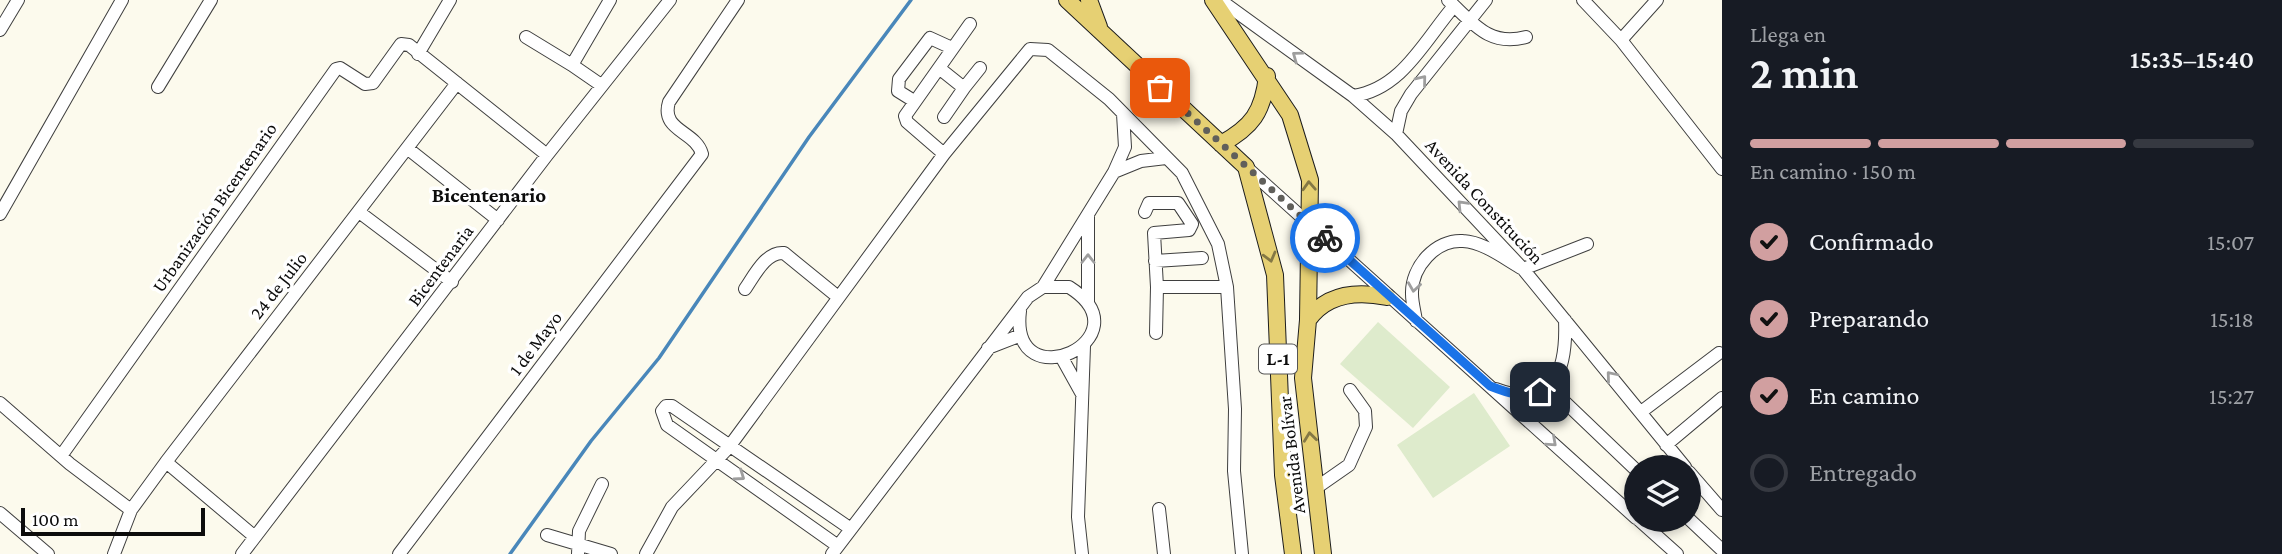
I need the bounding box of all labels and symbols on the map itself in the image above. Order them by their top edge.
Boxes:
one-way arrow [1293,52,1305,64]
pin [1130,58,1190,118]
one-way arrow [1414,75,1427,87]
street label: Urbanización Bicentenario [148,119,281,296]
street label: Avenida Constitución [1421,135,1548,268]
one-way arrow [1301,180,1316,191]
district label: Bicentenario [432,183,546,207]
one-way arrow [1457,200,1470,213]
courier [1290,203,1360,273]
street label: Bicentenaria [403,221,478,310]
street label: 24 de Julio [246,248,311,323]
one-way arrow [1262,251,1276,263]
one-way arrow [1080,254,1096,264]
one-way arrow [1407,281,1422,293]
street label: 1 de Mayo [505,307,566,379]
road number: L-1 [1259,344,1297,374]
pin [1510,362,1570,422]
one-way arrow [1607,372,1620,384]
street label: Avenida Bolívar [1274,394,1309,515]
one-way arrow [1303,432,1318,443]
one-way arrow [1544,434,1557,446]
one-way arrow [732,468,745,480]
scale bar [21,505,205,537]

